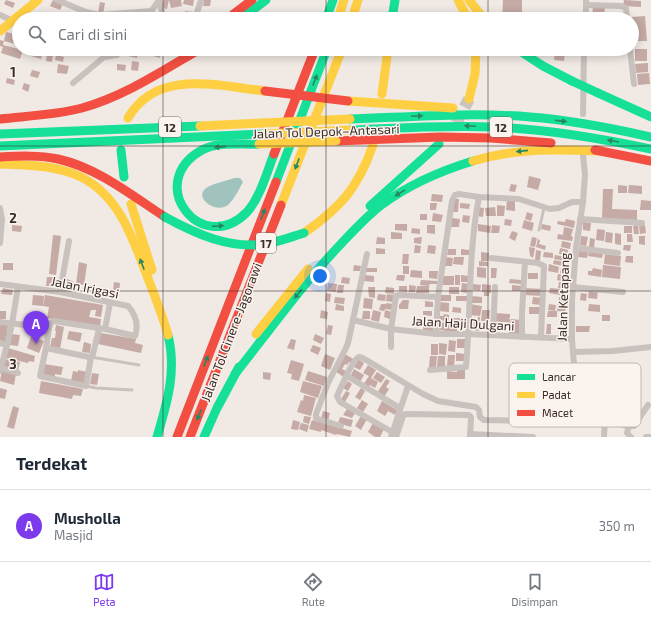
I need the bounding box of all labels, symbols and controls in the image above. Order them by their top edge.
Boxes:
search box [12,12,639,56]
icon: search [26,23,48,45]
text: Cari di sini [58,25,127,43]
text: 1 [10,64,16,80]
one-way arrow [312,73,318,85]
one-way arrow [411,113,424,119]
road number: 12 [159,117,181,137]
road number: 12 [490,117,512,137]
one-way arrow [555,118,567,124]
street label: Jalan Tol Depok–Antasari [252,120,400,142]
one-way arrow [464,123,476,130]
one-way arrow [607,137,619,143]
one-way arrow [214,143,226,150]
one-way arrow [516,148,528,154]
one-way arrow [293,158,299,170]
one-way arrow [394,190,406,197]
one-way arrow [260,208,266,220]
text: 2 [9,210,17,226]
one-way arrow [212,222,224,229]
road number: 17 [256,233,276,253]
street label: Jalan Ketapang [553,252,573,342]
one-way arrow [139,258,145,270]
street label: Jalan Tol Cinere-Jagorawi [197,260,265,404]
your location [310,266,330,286]
street label: Jalan Irigasi [50,273,120,301]
one-way arrow [294,289,302,299]
pin: A [23,311,49,344]
street label: Jalan Haji Dulgani [411,312,515,334]
one-way arrow [203,355,209,367]
text: 3 [9,356,17,372]
legend [509,363,641,427]
text: Lancar [542,370,577,383]
text: Padat [542,388,571,401]
text: Macet [542,406,573,419]
one-way arrow [195,410,201,422]
text: Terdekat [16,453,87,473]
text: Musholla [54,509,121,527]
text: A [25,518,33,534]
text: 350 m [599,518,635,534]
text: Masjid [54,527,93,543]
tab: Peta [93,571,116,608]
tab: Rute [302,571,325,608]
tab: Disimpan [511,571,558,608]

